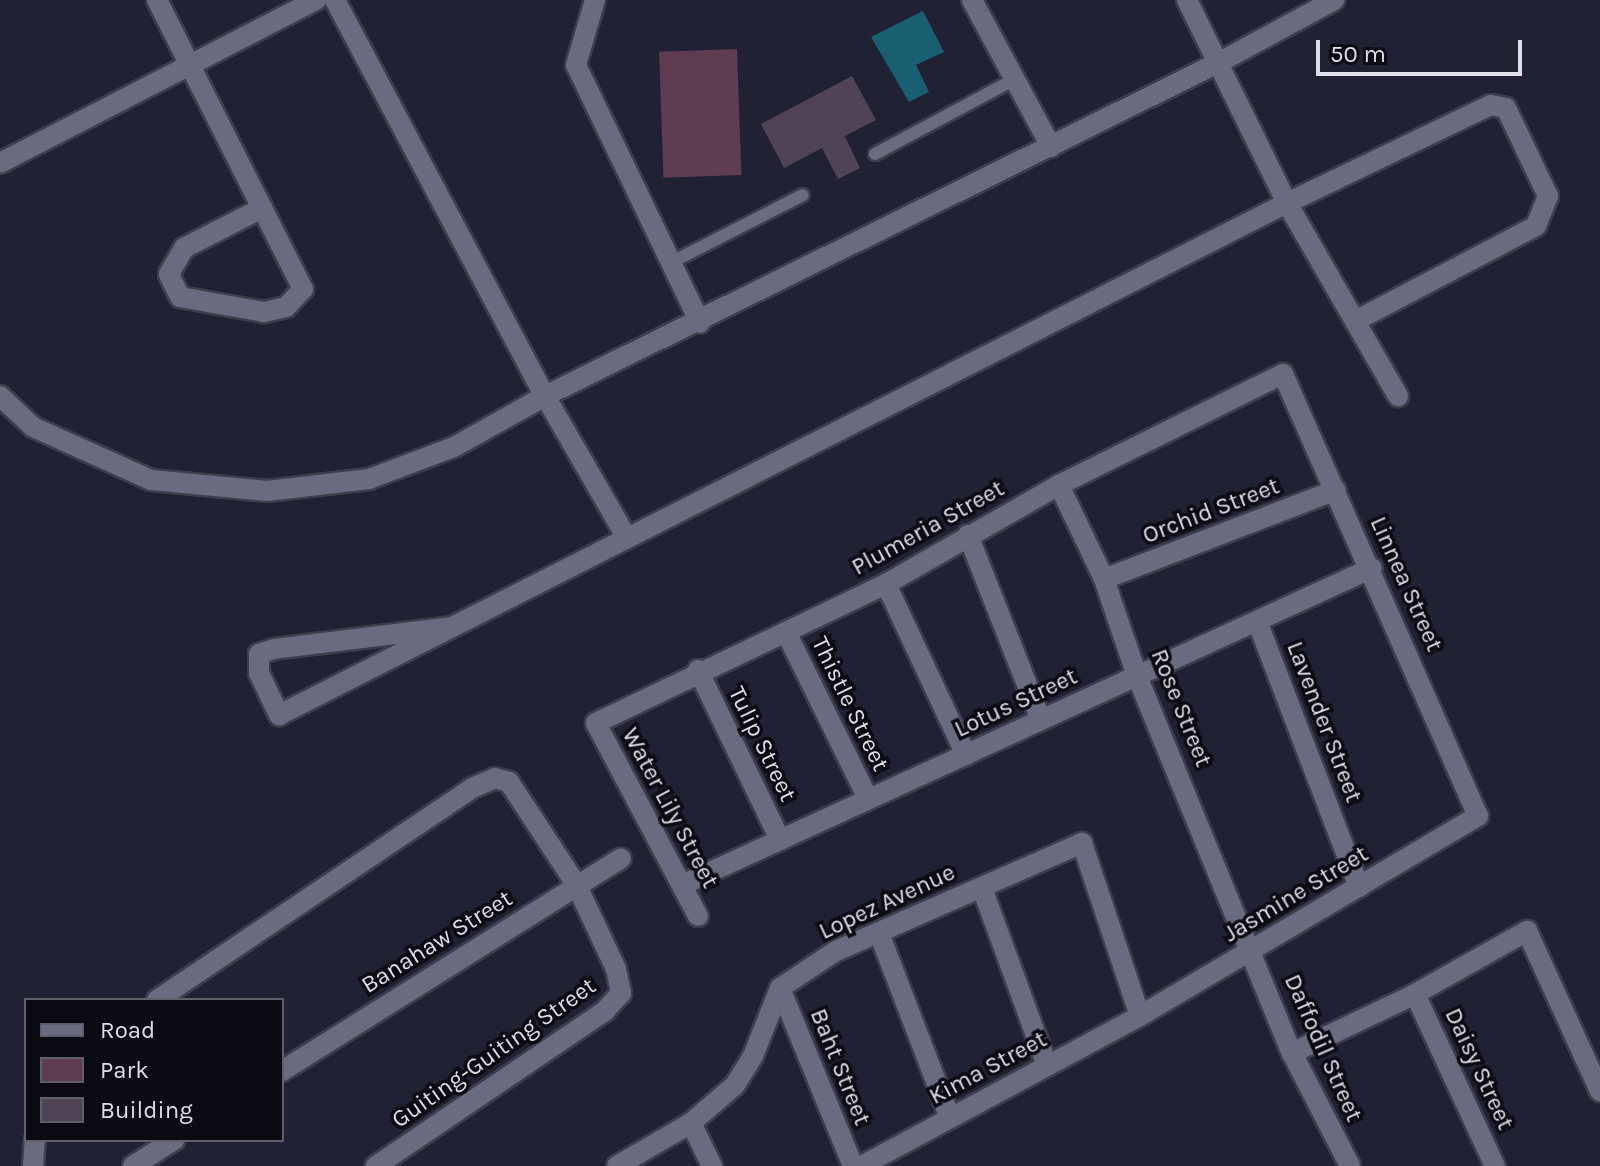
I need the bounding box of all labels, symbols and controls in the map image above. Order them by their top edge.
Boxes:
scale bar [1320,24,1526,74]
text: 50 m [1330,40,1386,68]
street label: Orchid Street [1139,472,1283,550]
street label: Plumeria Street [847,474,1009,582]
street label: Linnea Street [1363,512,1449,656]
street label: Thistle Street [805,632,895,776]
street label: Lavender Street [1280,637,1368,807]
street label: Rose Street [1144,645,1218,771]
street label: Lotus Street [950,662,1082,744]
street label: Tulip Street [722,682,802,806]
street label: Water Lily Street [616,723,724,893]
street label: Jasmine Street [1219,840,1373,948]
street label: Lopez Avenue [814,858,960,946]
street label: Banahaw Street [356,884,518,1000]
street label: Daffodil Street [1278,970,1368,1126]
street label: Guiting-Guiting Street [386,972,602,1134]
legend [24,998,284,1142]
street label: Baht Street [804,1004,876,1130]
street label: Daisy Street [1438,1004,1520,1134]
text: Road [100,1016,155,1044]
street label: Kima Street [924,1025,1052,1111]
text: Park [100,1056,149,1084]
text: Building [100,1096,193,1124]

